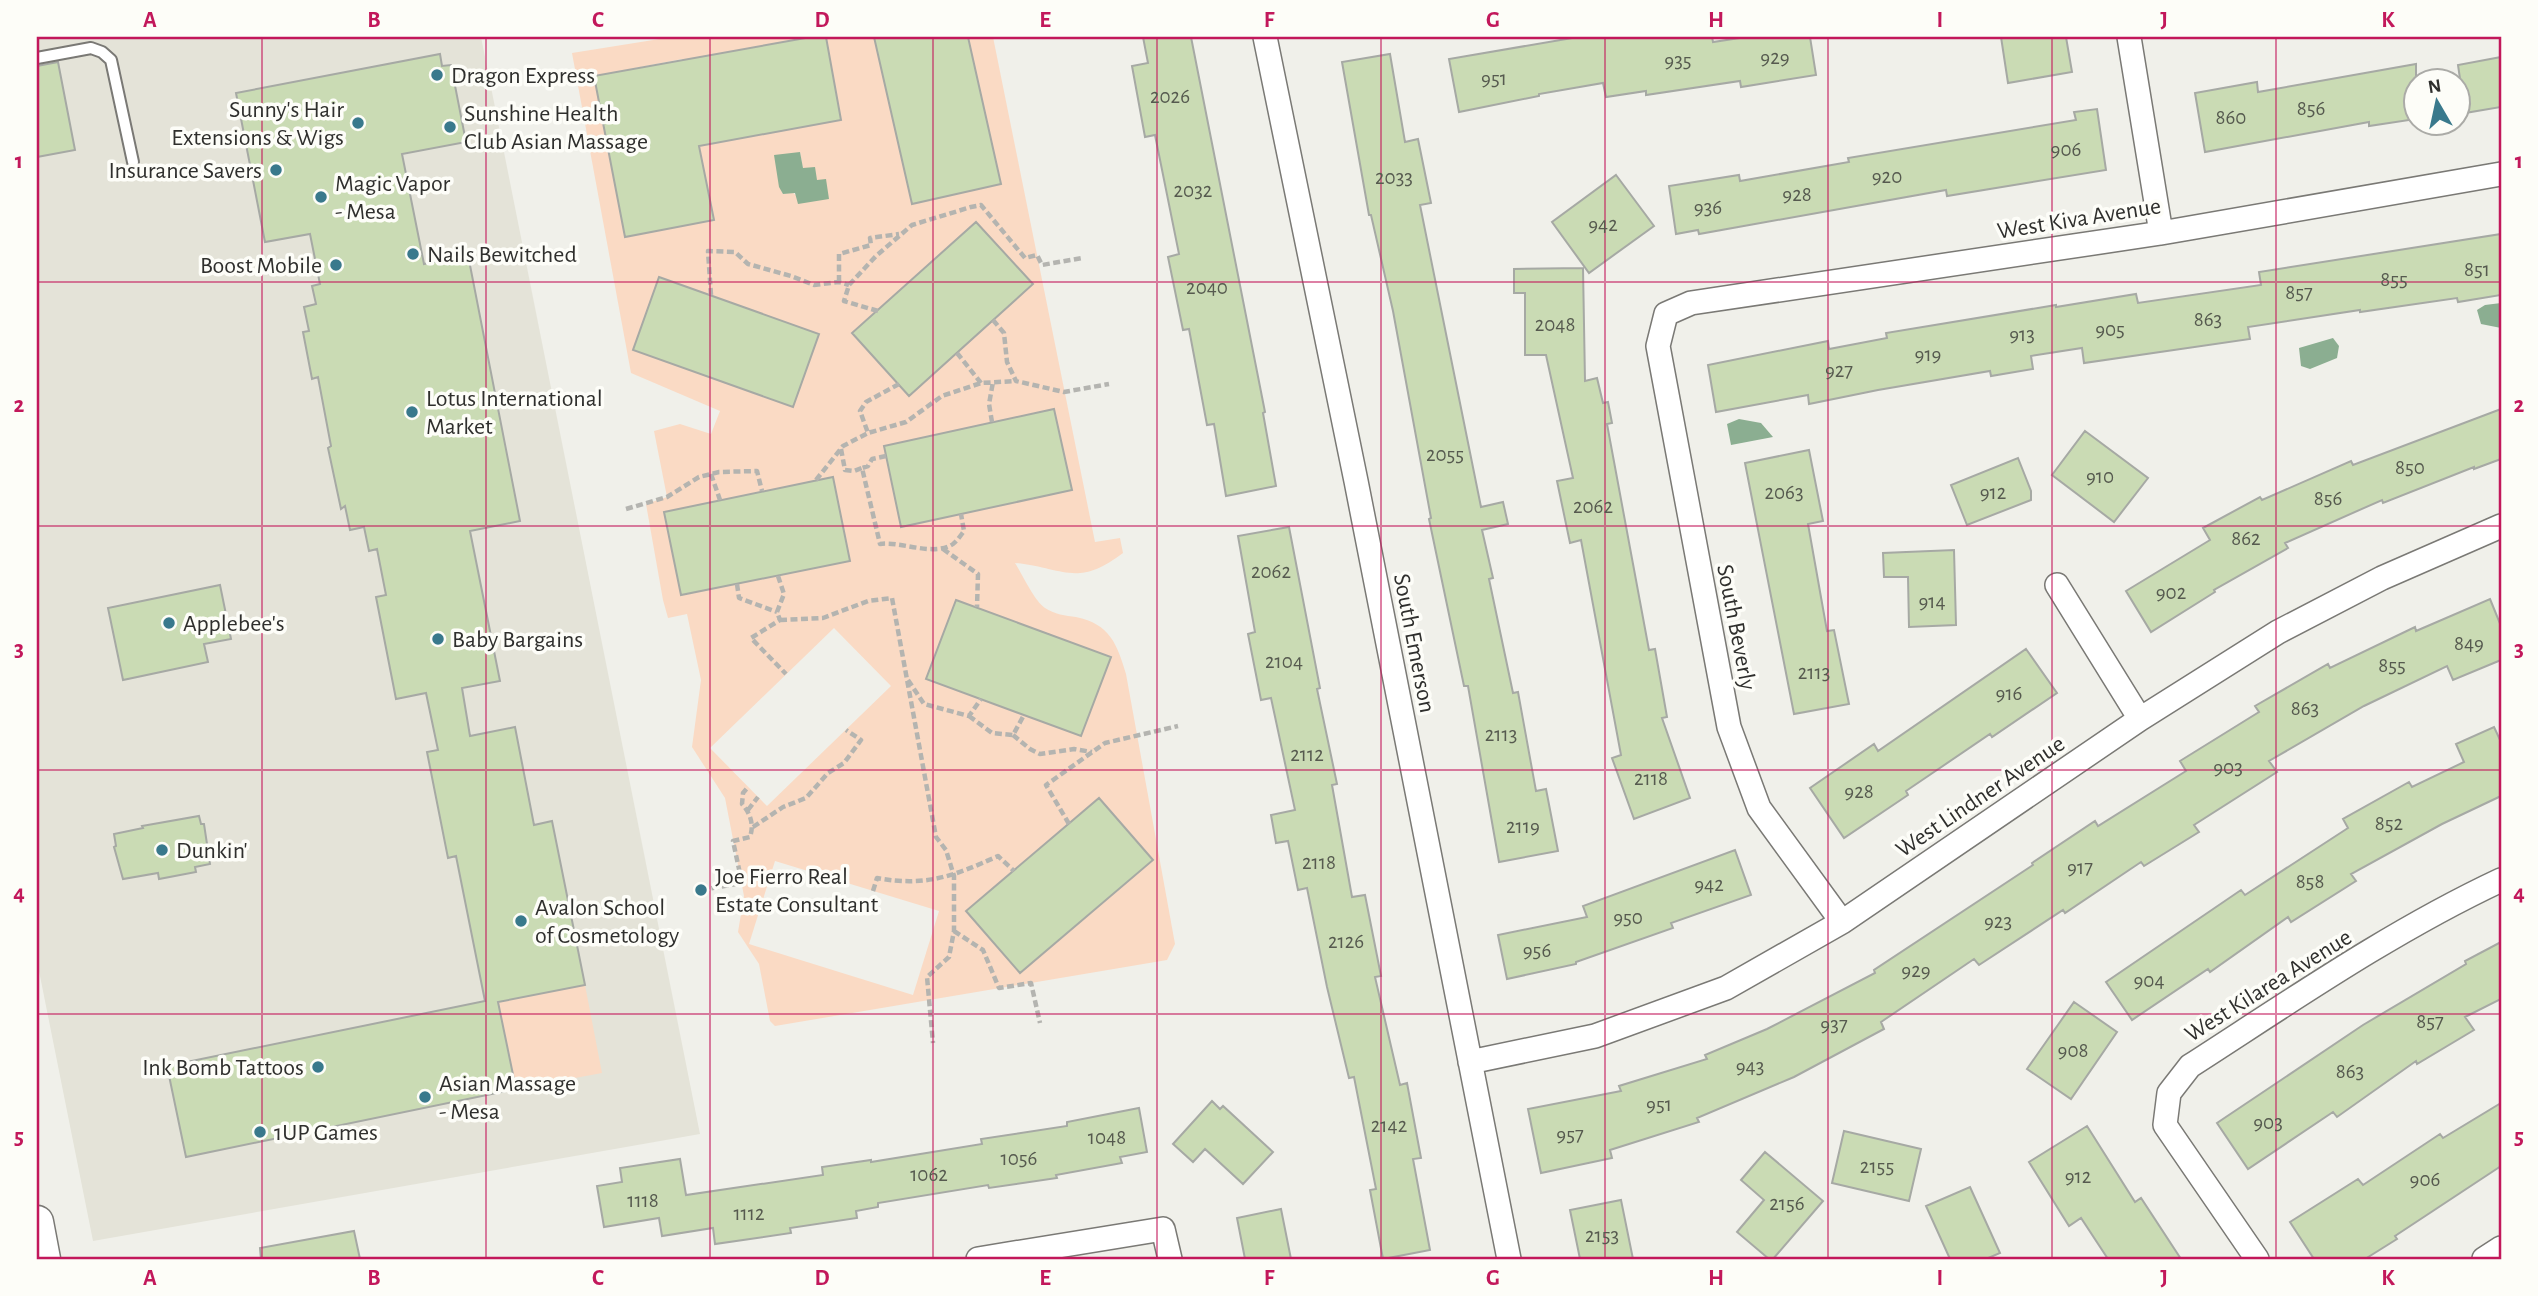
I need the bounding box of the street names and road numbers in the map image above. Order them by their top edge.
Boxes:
street label: West Kiva Avenue [1995,194,2163,244]
street label: South Beverly [1712,562,1760,692]
street label: South Emerson [1389,572,1439,715]
street label: West Lindner Avenue [1892,732,2069,862]
street label: West Kilarea Avenue [2181,925,2356,1047]

